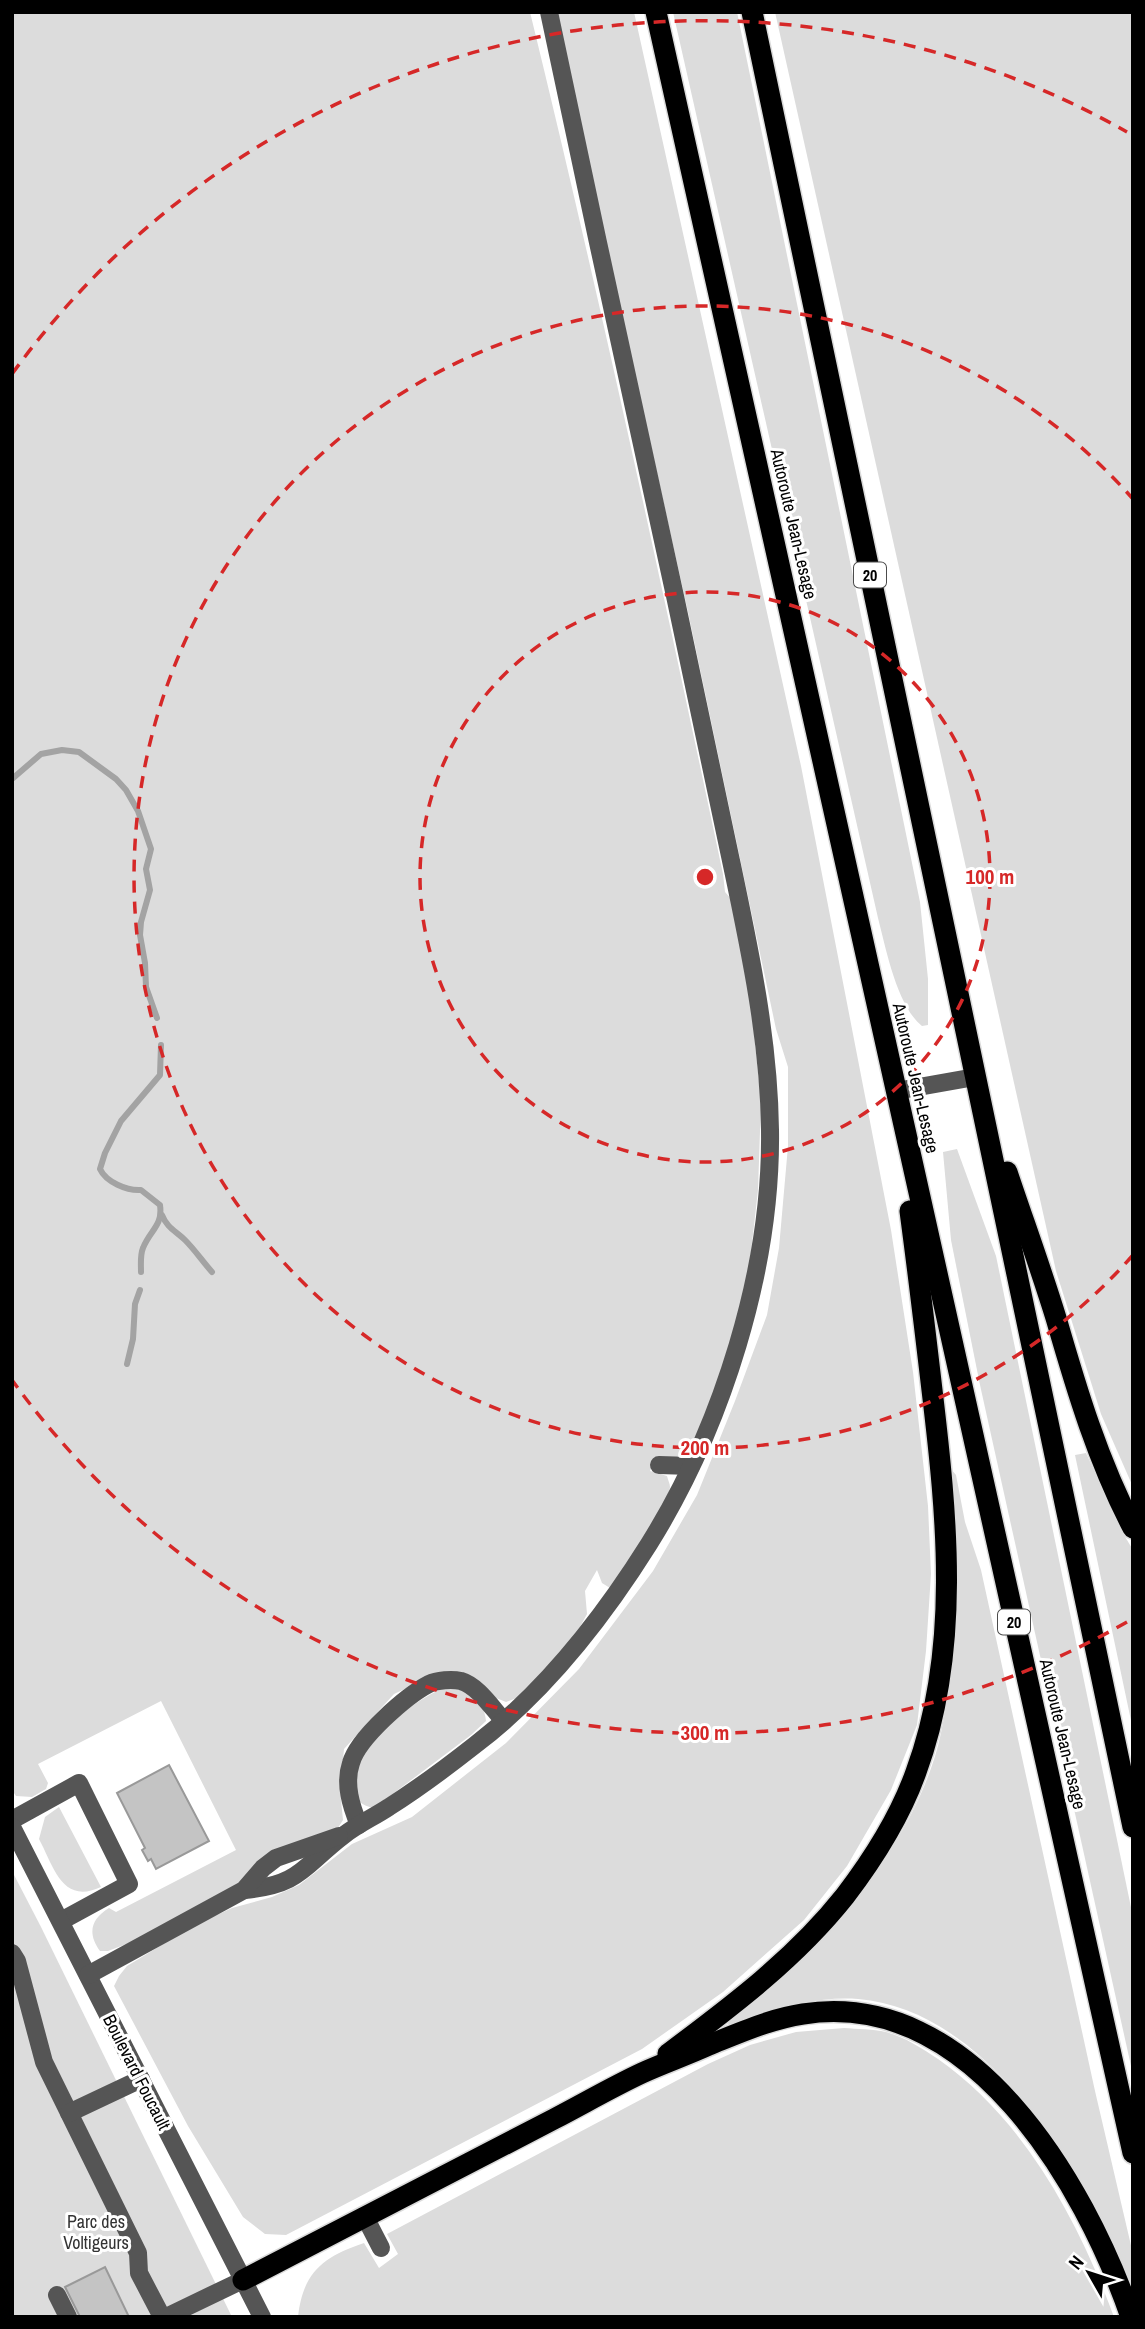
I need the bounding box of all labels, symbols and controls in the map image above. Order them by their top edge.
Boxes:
street label: Autoroute Jean-Lesage [764,445,823,602]
road number: 20 [854,562,886,588]
text: 100 m [966,862,1014,891]
centre of rings [693,865,717,889]
street label: Autoroute Jean-Lesage [886,999,945,1156]
text: 200 m [681,1433,729,1462]
road number: 20 [998,1610,1030,1634]
street label: Autoroute Jean-Lesage [1033,1655,1092,1812]
text: 300 m [681,1718,729,1747]
street label: Boulevard Foucault [97,2010,177,2134]
park label: Parc des Voltigeurs [63,2209,129,2255]
north arrow [1054,2238,1124,2308]
text: N [1062,2250,1089,2275]

